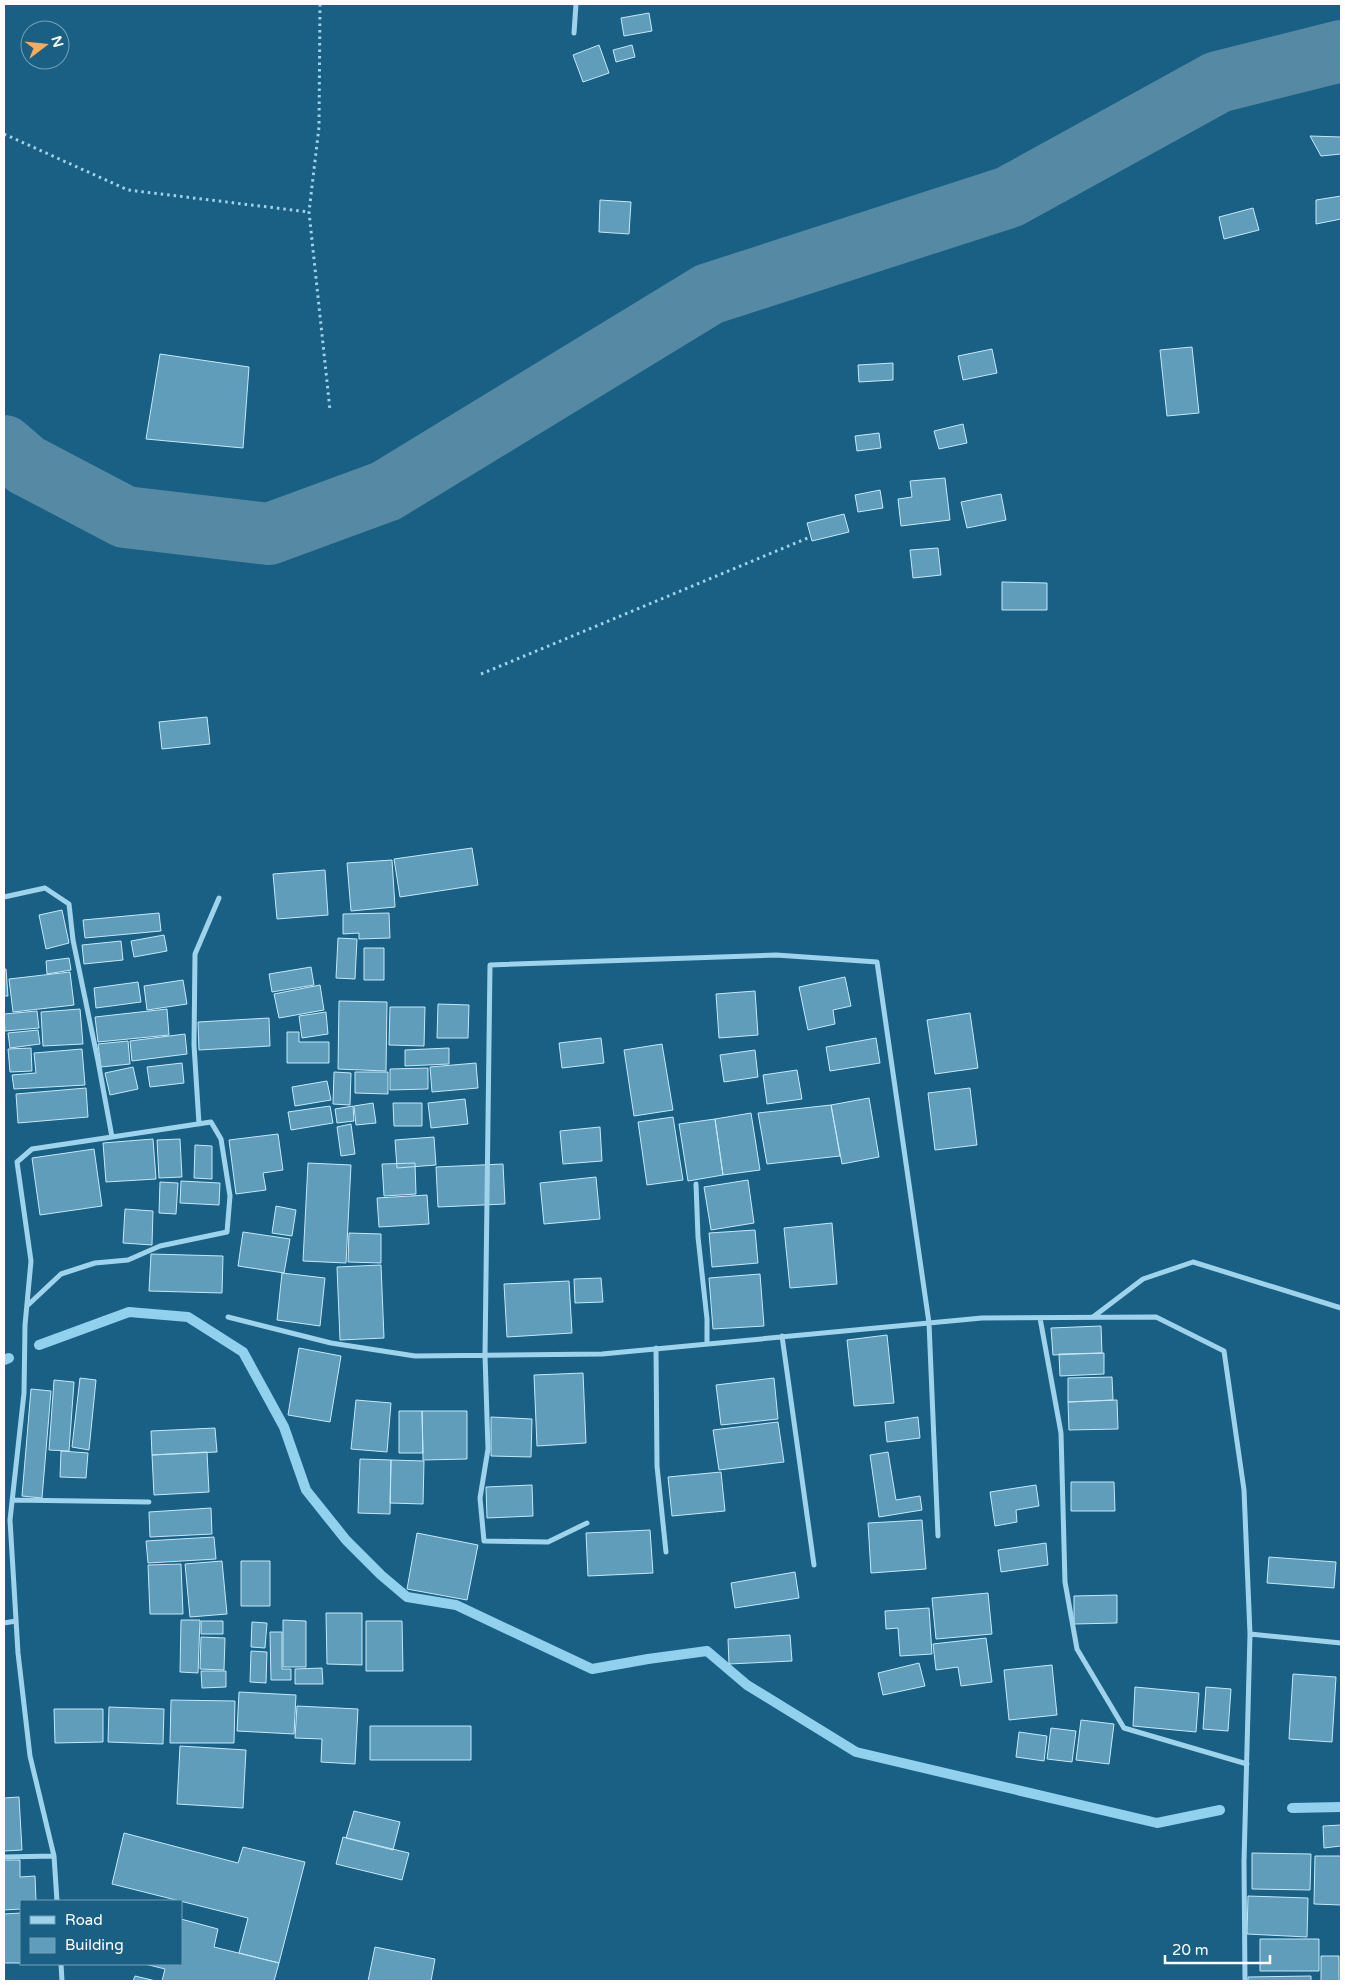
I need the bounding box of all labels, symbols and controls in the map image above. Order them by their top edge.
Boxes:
north arrow [20,20,70,70]
text: N [47,34,67,49]
legend [20,1900,182,1965]
text: Road [65,1911,103,1929]
scale bar [1165,1932,1270,1964]
text: Building [65,1936,124,1954]
text: 20 m [1172,1941,1209,1959]

